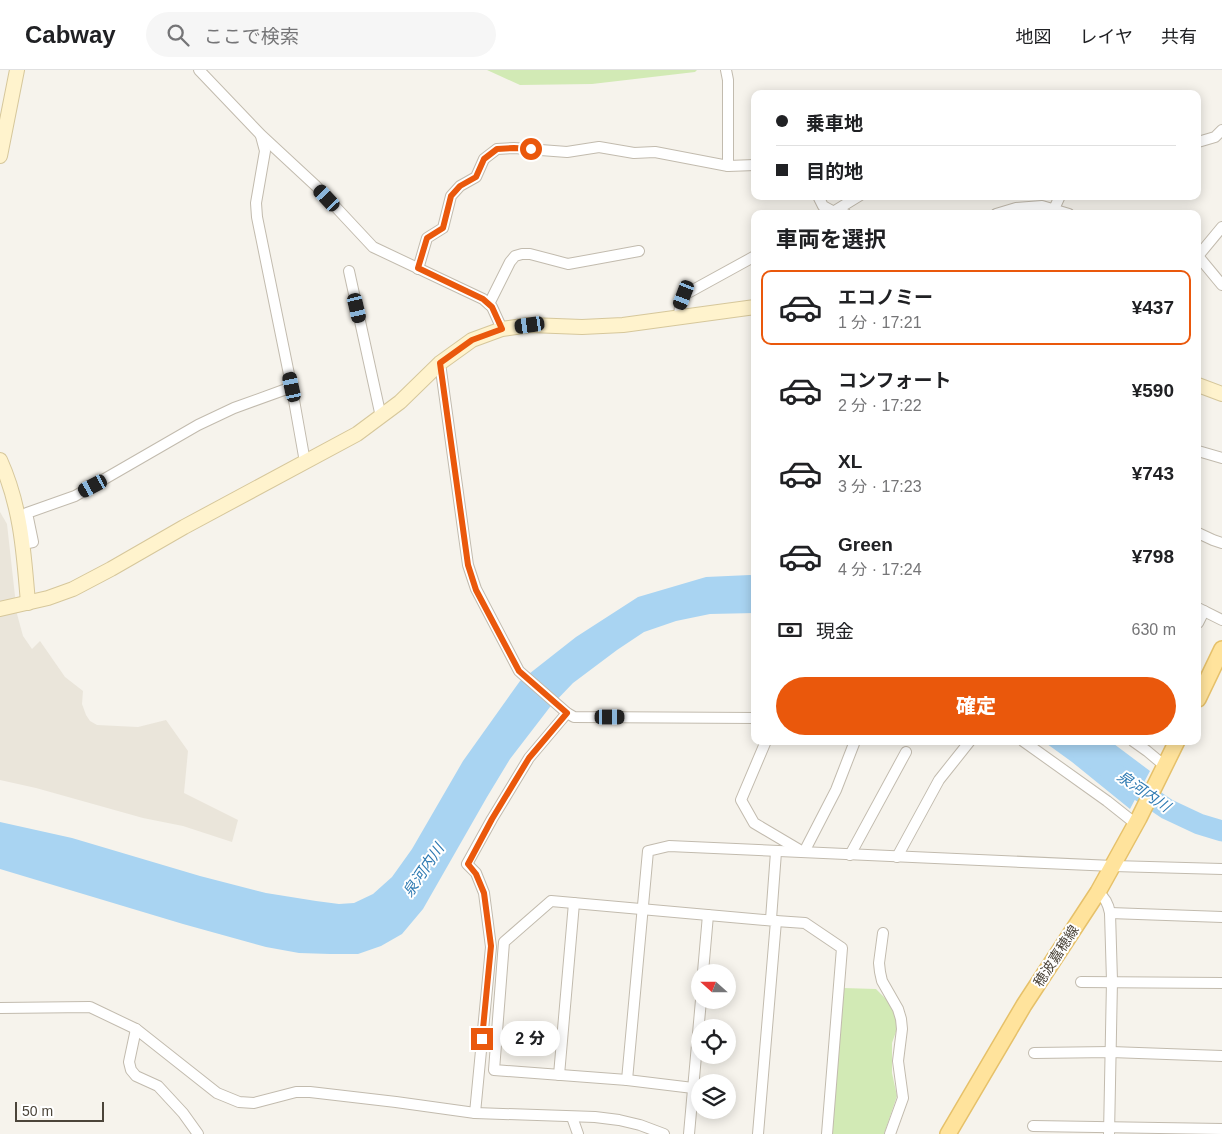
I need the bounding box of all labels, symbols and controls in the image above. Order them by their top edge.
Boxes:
search box [146,12,496,57]
text: Cabway [25,21,116,48]
icon: search [164,21,192,49]
text: ここで検索 [204,26,299,47]
text: 地図 [1016,27,1052,47]
text: レイヤ [1080,27,1133,47]
text: 共有 [1161,27,1197,47]
text: 乗車地 [806,113,863,134]
route start [520,138,542,160]
text: 目的地 [806,161,863,182]
car [311,182,342,214]
text: 車両を選択 [776,227,886,252]
car [671,278,696,312]
icon: car [778,285,823,330]
text: エコノミー [838,287,933,308]
car [346,292,367,324]
text: ¥437 [1132,297,1174,318]
text: 1 分 · 17:21 [838,314,922,331]
car [514,315,545,335]
icon: car [778,368,823,413]
text: コンフォート [838,370,951,391]
car [281,371,302,403]
text: ¥590 [1132,380,1174,401]
text: 2 分 · 17:22 [838,397,922,414]
icon: car [778,451,823,496]
text: XL [838,451,862,472]
text: ¥743 [1132,463,1174,484]
car [76,472,109,500]
text: 3 分 · 17:23 [838,478,922,495]
icon: car [778,534,823,579]
text: Green [838,534,893,555]
text: ¥798 [1132,546,1174,567]
text: 4 分 · 17:24 [838,561,922,578]
icon: cash [776,616,804,644]
text: 現金 [816,621,854,642]
text: 630 m [1132,621,1176,638]
button: 確定 [776,677,1176,735]
car [595,710,625,725]
water label: 泉河内川 [1114,767,1175,816]
water label: 泉河内川 [399,839,448,900]
street label: 穂波嘉穂線 [1030,922,1082,990]
north arrow [691,964,736,1009]
map controls [691,964,736,1119]
button: locate [691,1019,736,1064]
callout: 2 分 [500,1022,560,1056]
route end [471,1028,493,1050]
text: 2 分 [515,1030,545,1047]
button: layers [691,1074,736,1119]
scale bar [15,1099,104,1122]
text: 50 m [22,1103,53,1119]

